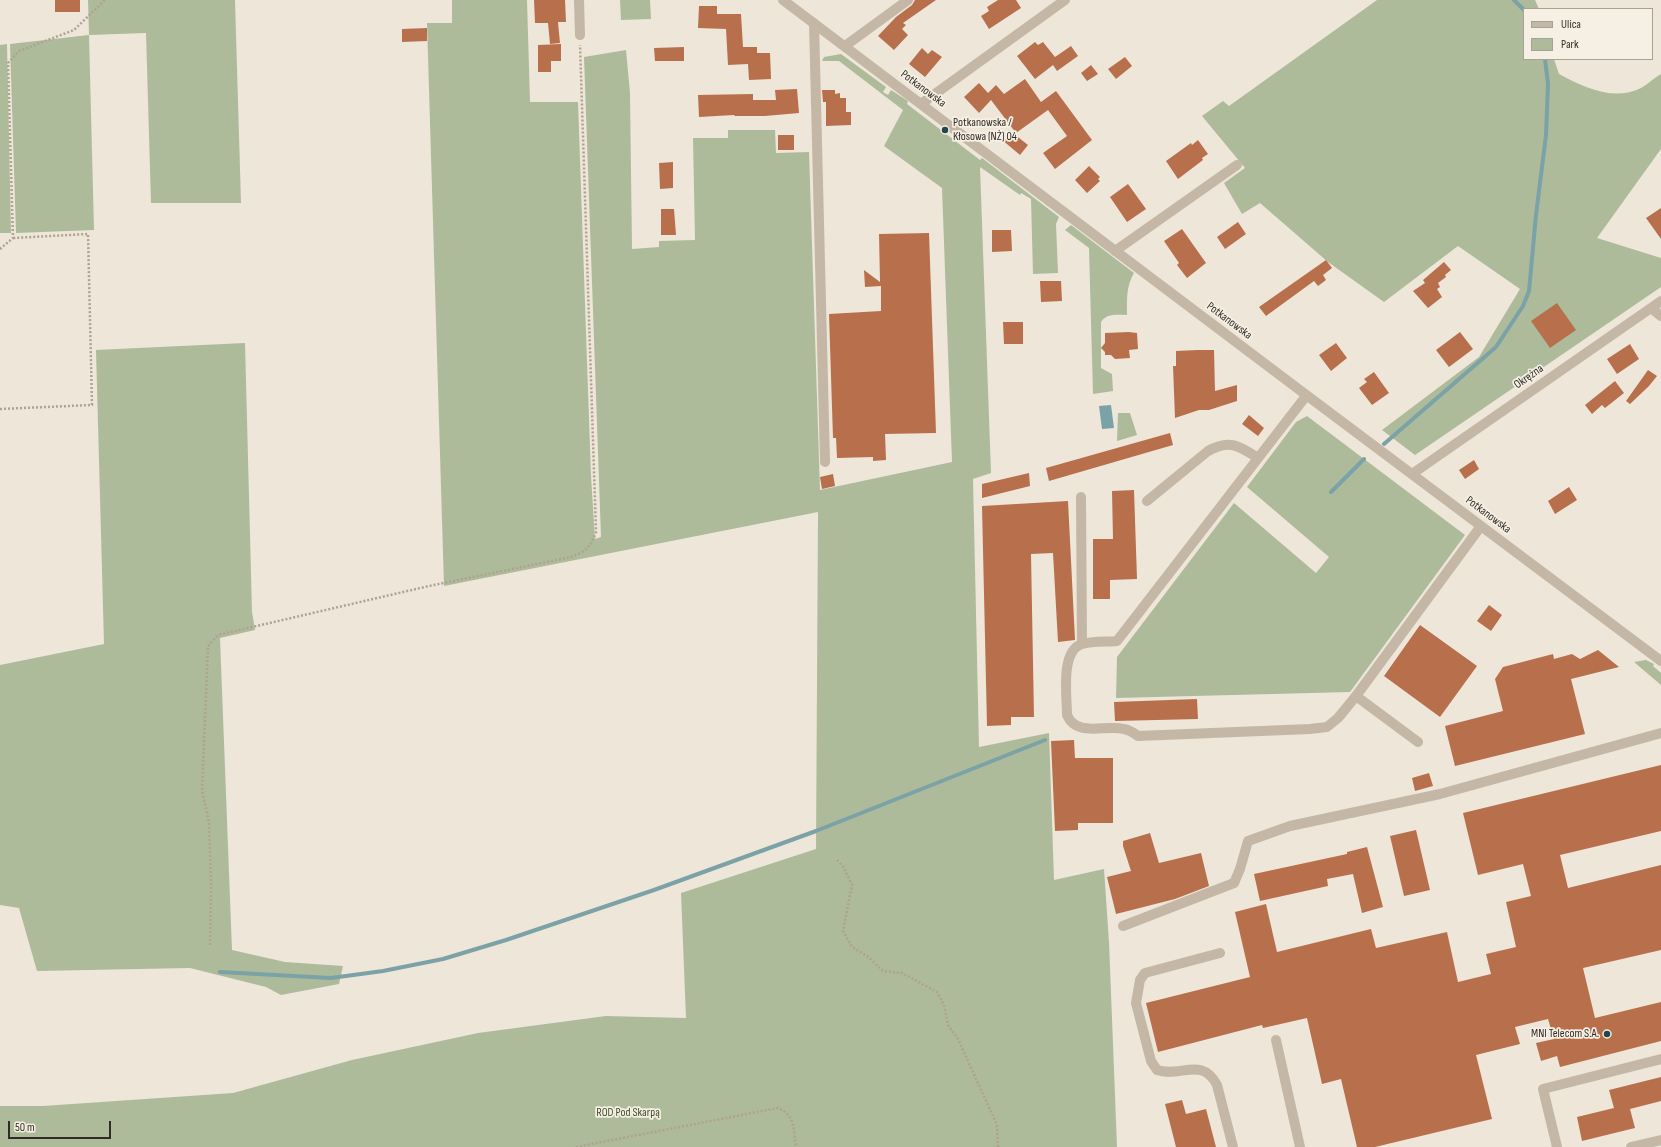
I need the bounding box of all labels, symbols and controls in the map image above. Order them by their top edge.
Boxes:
legend [1523,8,1653,60]
text: Ulica [1561,17,1581,32]
text: Park [1561,37,1579,52]
street label: Potkanowska [897,67,949,111]
place label: Potkanowska / Kłosowa (NŻ) 04 [953,116,1017,144]
marker: Potkanowska / Kłosowa (NŻ) 04 [940,125,950,135]
street label: Potkanowska [1203,299,1255,343]
street label: Okrężna [1512,362,1546,392]
street label: Potkanowska [1462,493,1514,537]
place label: MNI Telecom S.A. [1531,1027,1599,1041]
marker: MNI Telecom S.A. [1602,1029,1612,1039]
park label: ROD Pod Skarpą [596,1106,660,1120]
scale bar [10,1113,113,1139]
text: 50 m [15,1120,35,1135]

